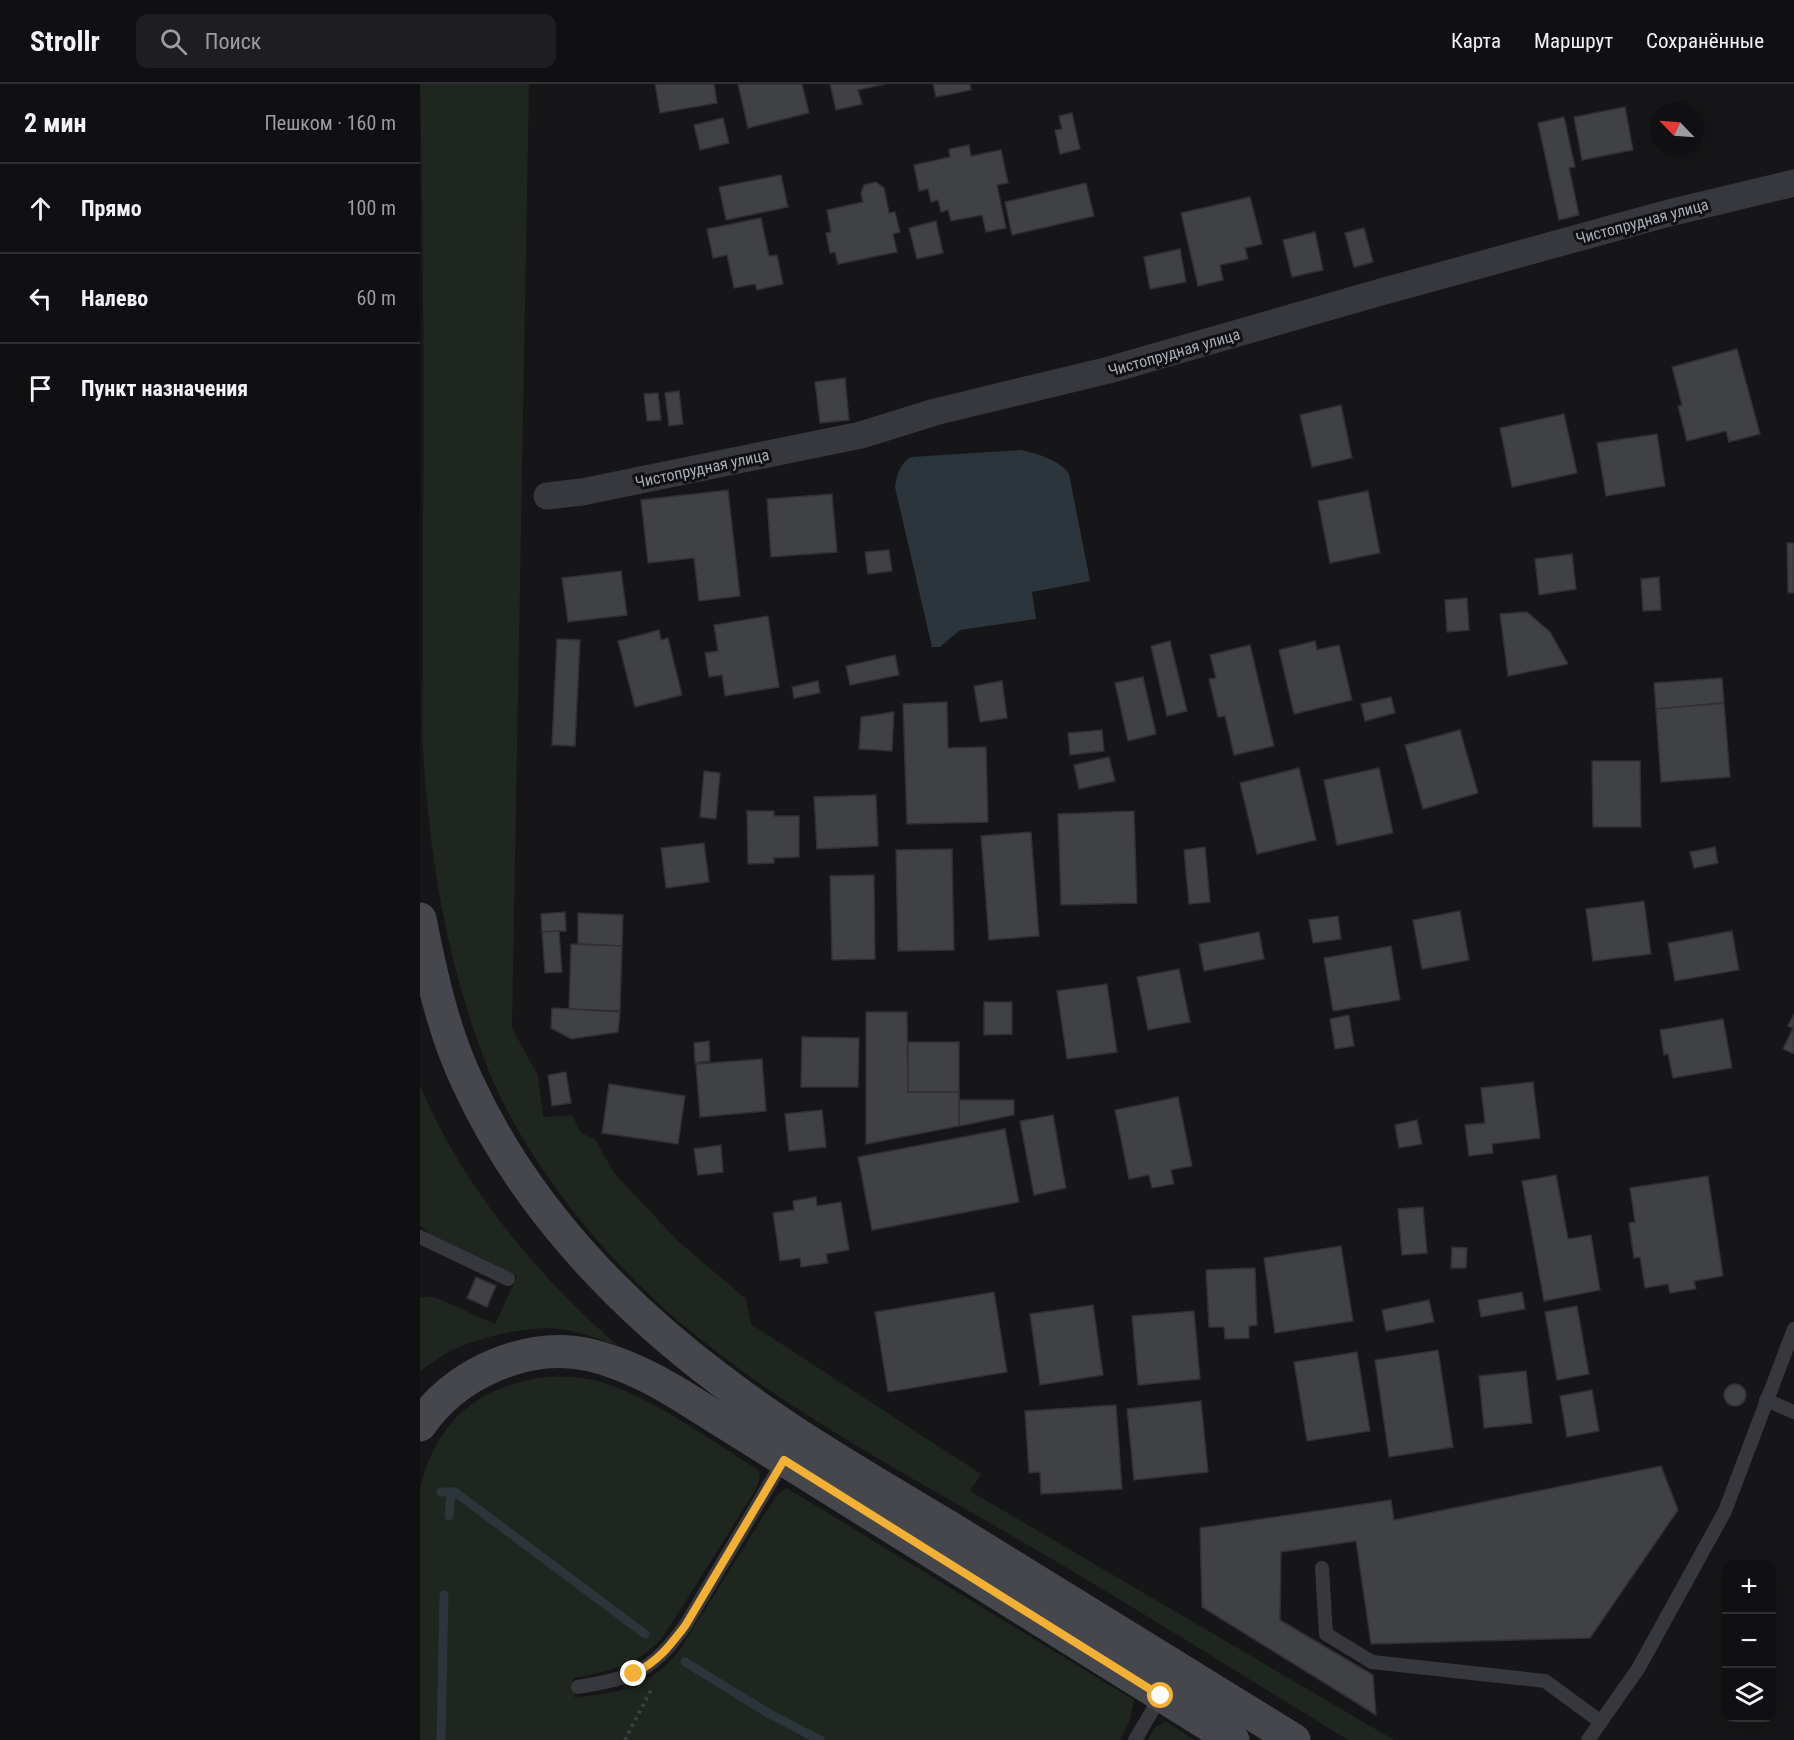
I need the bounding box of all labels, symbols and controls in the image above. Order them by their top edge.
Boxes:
search box [136,14,556,68]
text: Strollr [30,25,100,58]
icon: search [157,25,190,58]
text: Поиск [205,29,261,54]
text: Карта [1451,29,1501,53]
text: Маршрут [1534,29,1613,53]
text: Сохранённые [1646,29,1764,53]
north arrow [1650,102,1704,156]
text: 2 мин [24,108,86,138]
text: Пешком · 160 m [264,111,396,135]
icon: ahead [24,192,57,225]
street label: Чистопрудная улица [1574,195,1710,248]
text: Прямо [81,196,142,221]
text: 100 m [347,196,396,220]
icon: left [24,282,57,315]
text: Налево [81,286,148,311]
text: 60 m [357,286,396,310]
street label: Чистопрудная улица [1106,325,1242,380]
icon: arrive [24,372,57,405]
text: Пункт назначения [81,376,248,401]
street label: Чистопрудная улица [633,445,771,492]
map controls [1722,1560,1776,1722]
button: + [1722,1560,1776,1614]
button: − [1722,1614,1776,1668]
route end [620,1660,646,1686]
button: layers [1722,1668,1776,1722]
route start [1147,1682,1173,1708]

